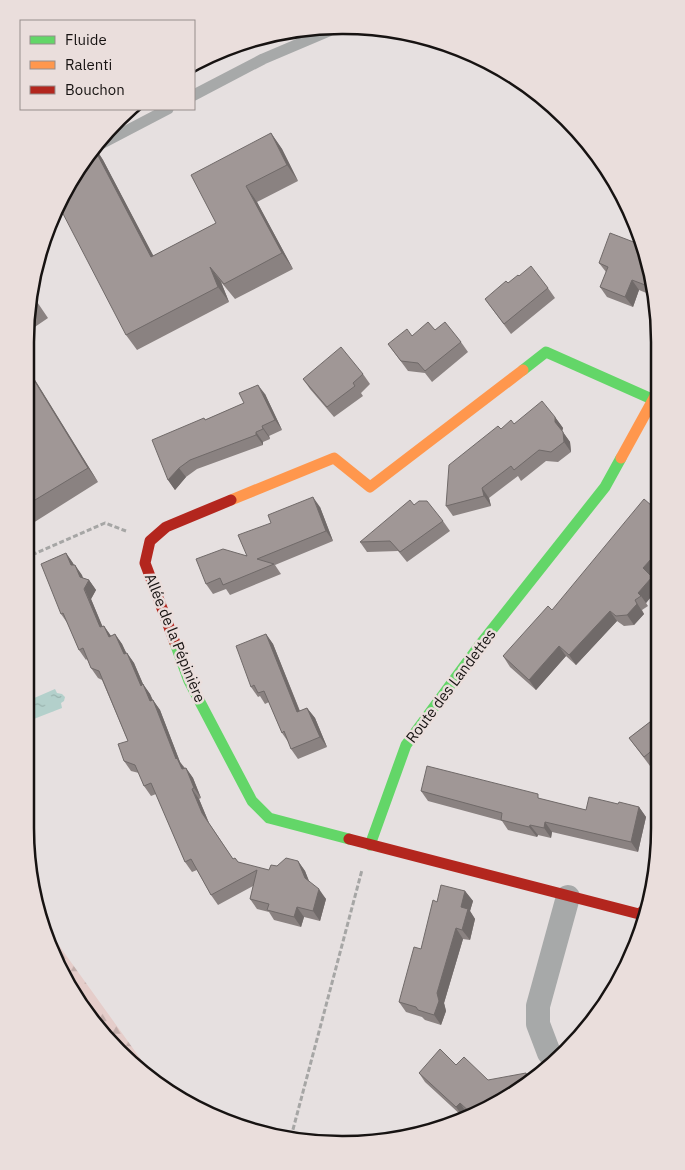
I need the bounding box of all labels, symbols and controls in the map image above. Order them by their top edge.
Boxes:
legend [20,20,195,110]
text: Fluide [65,30,107,49]
text: Ralenti [65,55,112,74]
text: Bouchon [65,80,125,99]
street label: Allée de la Pépinière [141,571,210,705]
street label: Route des Landettes [402,625,500,746]

